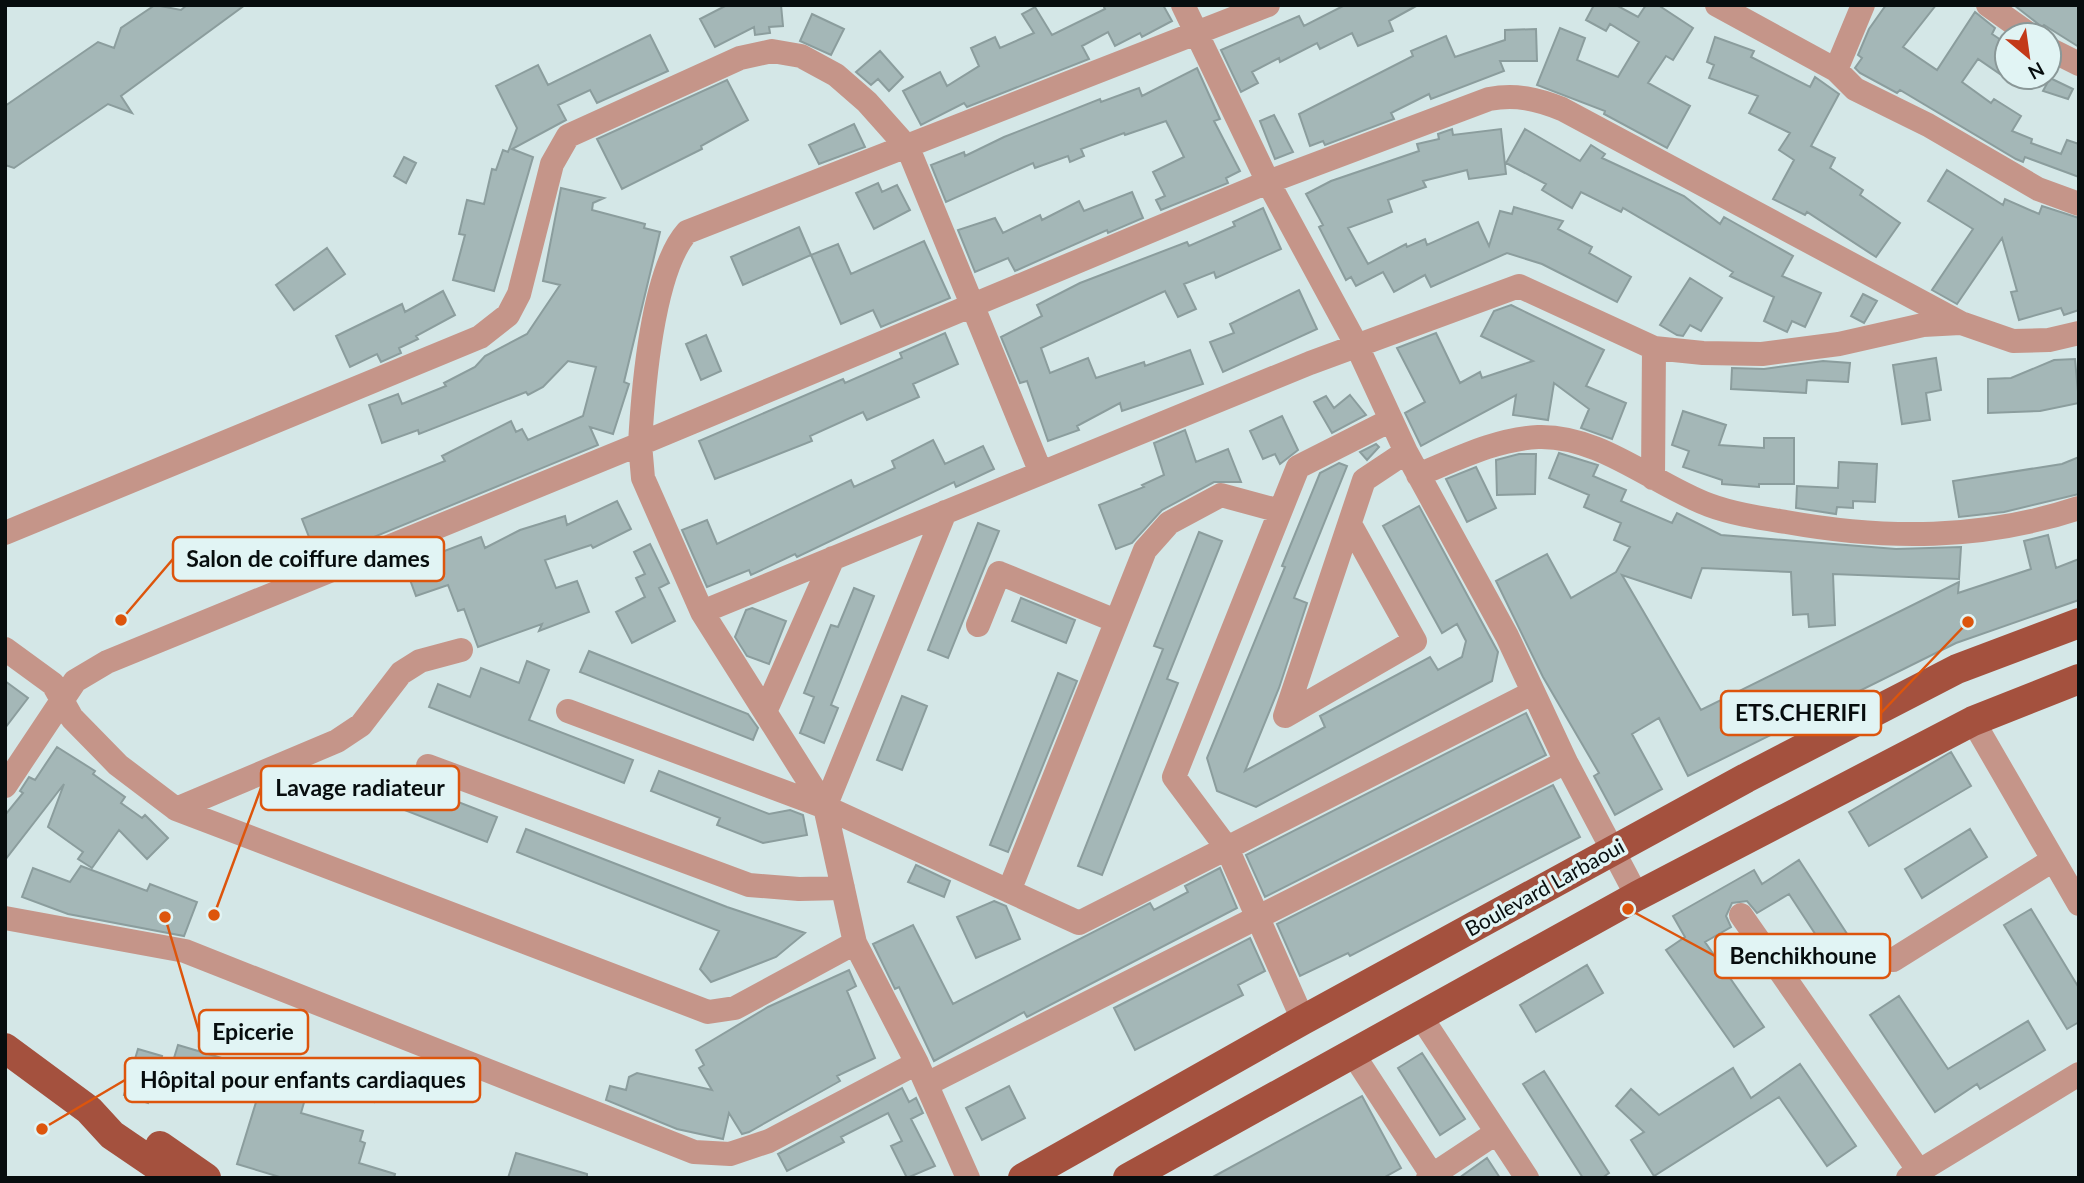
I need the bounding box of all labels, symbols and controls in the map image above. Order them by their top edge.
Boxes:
north arrow [1993,21,2063,91]
text: N [2025,58,2048,85]
callout: Salon de coiffure dames [173,537,444,581]
text: Salon de coiffure dames [186,544,430,572]
callout: ETS.CHERIFI [1721,691,1881,735]
text: ETS.CHERIFI [1735,698,1867,726]
callout: Lavage radiateur [261,766,459,810]
text: Lavage radiateur [275,773,445,801]
street label: Boulevard Larbaoui [1460,833,1628,941]
callout: Benchikhoune [1715,934,1890,978]
text: Benchikhoune [1730,941,1876,969]
callout: Epicerie [199,1010,308,1054]
text: Epicerie [212,1017,294,1045]
callout: Hôpital pour enfants cardiaques [125,1058,480,1102]
text: Hôpital pour enfants cardiaques [140,1065,466,1093]

